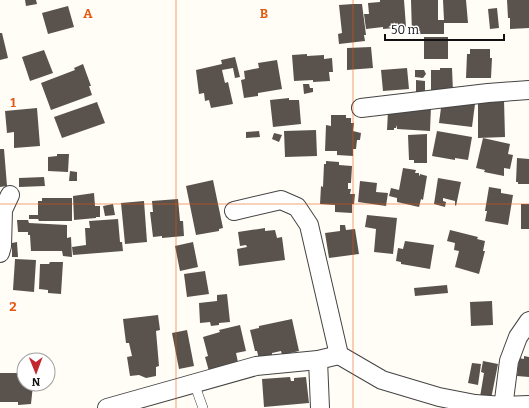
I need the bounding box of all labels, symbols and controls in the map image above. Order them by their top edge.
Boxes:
text: A [83,6,93,21]
text: B [260,6,268,21]
scale bar [385,16,504,42]
text: 50 m [391,23,420,37]
text: 1 [10,95,16,110]
text: 2 [9,299,17,314]
north arrow [16,352,56,392]
text: N [31,375,41,388]

